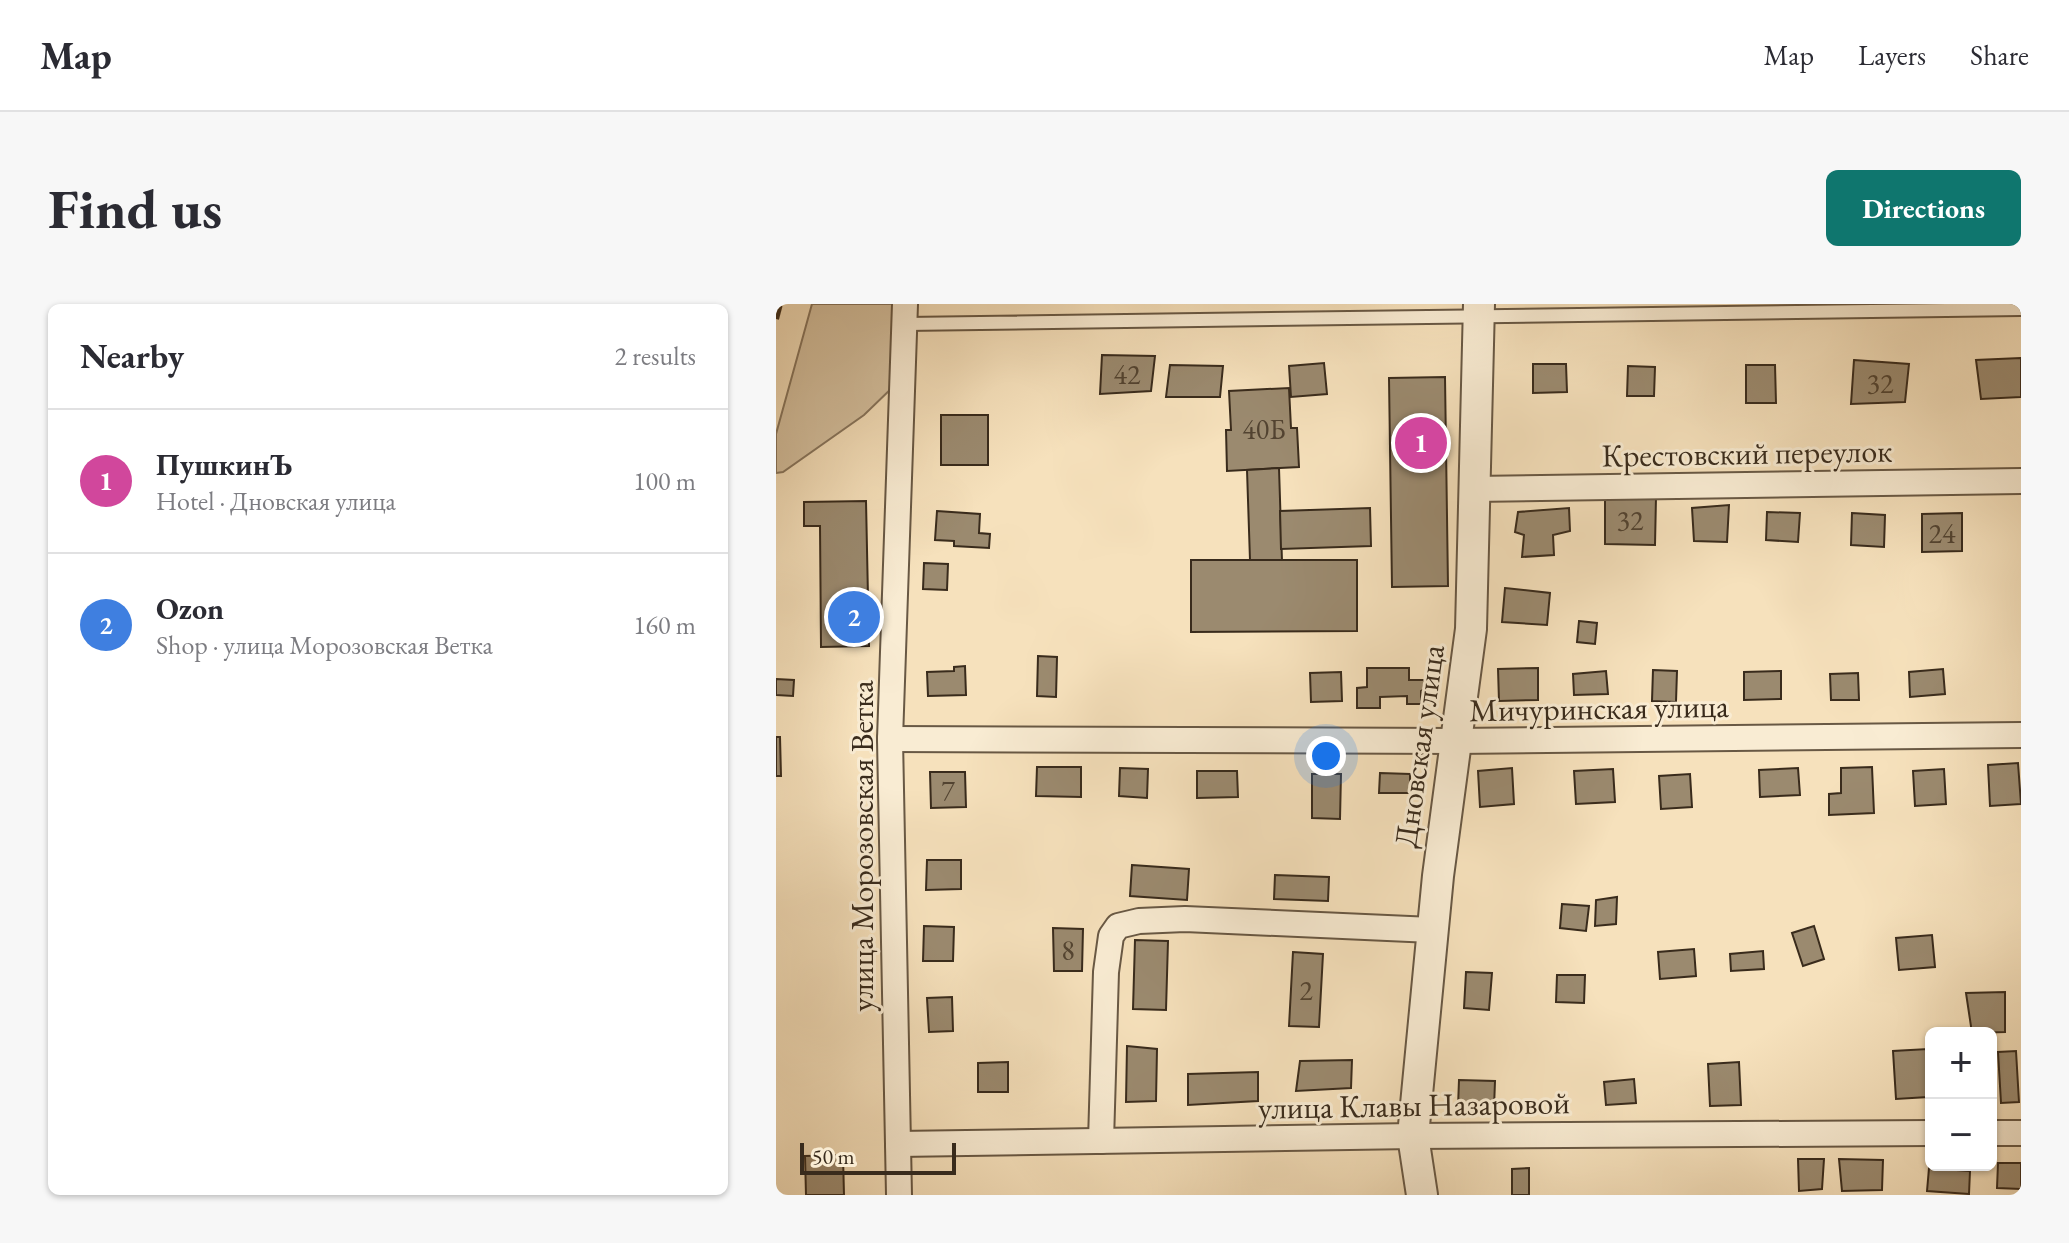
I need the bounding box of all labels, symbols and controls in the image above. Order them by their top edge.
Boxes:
text: Map [40,31,112,80]
text: Map [1764,37,1814,73]
text: Layers [1858,37,1926,73]
text: Share [1970,37,2029,73]
button: Directions [1826,170,2021,246]
text: Find us [48,172,222,245]
text: Nearby [80,334,184,378]
text: 2 results [615,339,696,373]
house number: 42 [1114,356,1141,392]
house number: 32 [1867,365,1894,401]
house number: 40Б [1242,411,1286,447]
pin: 1 [1395,413,1447,473]
street label: Крестовский переулок [1601,429,1893,477]
text: ПушкинЪ [156,445,292,484]
text: 1 [99,464,113,498]
text: 100 m [633,464,696,498]
text: Hotel · Дновская улица [156,484,396,518]
house number: 32 [1617,502,1644,538]
house number: 24 [1929,515,1956,551]
pin: 2 [828,587,880,647]
text: Ozon [156,589,224,628]
text: 2 [99,608,113,642]
text: 160 m [633,608,696,642]
text: Shop · улица Морозовская Ветка [156,628,493,662]
street label: Дновская улица [1384,642,1454,850]
street label: улица Морозовская Ветка [841,680,883,1012]
street label: Мичуринская улица [1469,685,1729,731]
your location [1306,736,1346,776]
house number: 7 [941,772,955,808]
house number: 8 [1061,932,1075,968]
house number: 2 [1299,972,1313,1008]
map controls [1925,1027,1997,1171]
button: + [1925,1027,1997,1099]
street label: улица Клавы Назаровой [1258,1081,1570,1129]
button: − [1925,1099,1997,1171]
scale bar [800,1139,956,1175]
text: 50 m [812,1142,855,1171]

